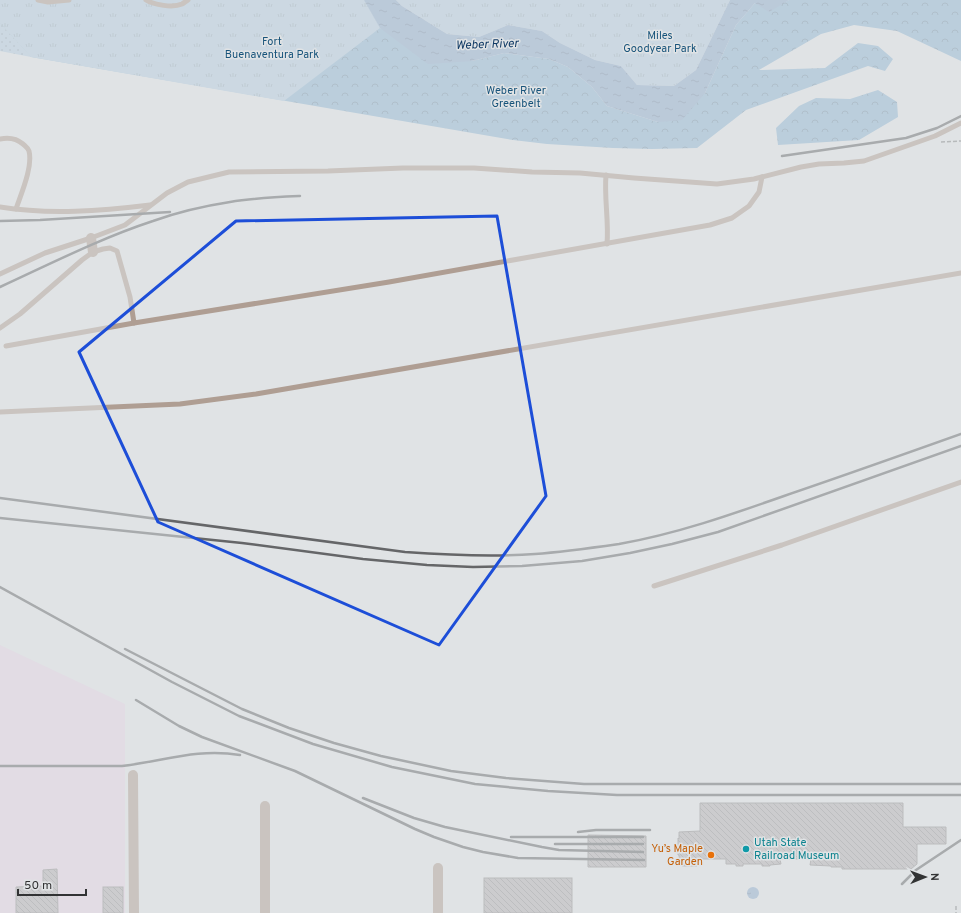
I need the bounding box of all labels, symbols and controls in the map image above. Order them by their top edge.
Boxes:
park label: Miles Goodyear Park [623,29,697,56]
park label: Fort Buenaventura Park [225,35,319,62]
water label: Weber River [455,36,520,54]
park label: Weber River Greenbelt [486,84,547,111]
place label: Utah State Railroad Museum [754,836,839,863]
place label: Yu’s Maple Garden [651,842,703,869]
marker: Utah State Railroad Museum [741,844,751,854]
marker: Yu’s Maple Garden [706,850,716,860]
north arrow [905,857,945,897]
scale bar [18,871,86,897]
text: N [927,873,941,881]
text: 50 m [24,878,52,894]

